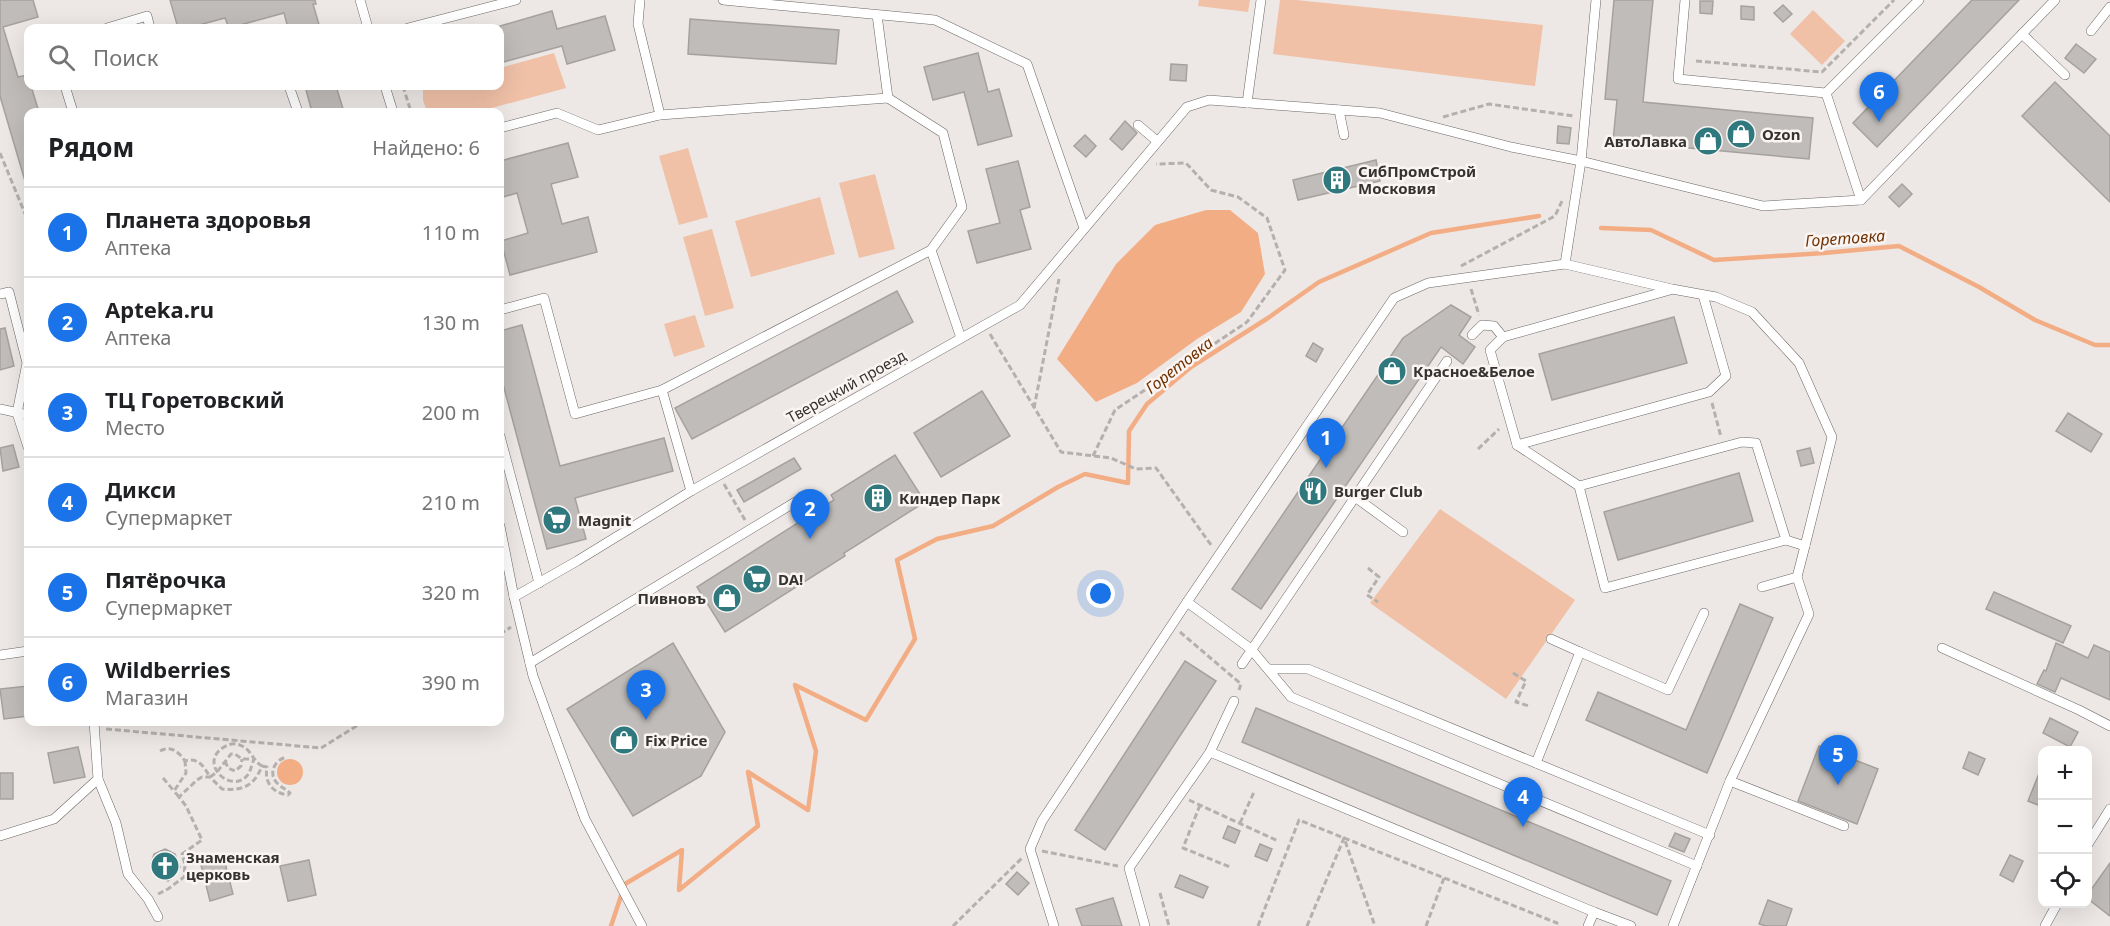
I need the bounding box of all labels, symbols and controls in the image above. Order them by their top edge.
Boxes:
search box [24,24,504,90]
icon: search [45,41,78,74]
text: Поиск [93,42,158,72]
pin: 6 [1860,72,1898,122]
shop icon: Ozon [1725,118,1757,150]
place label: Ozon [1762,124,1800,144]
shop icon: АвтоЛавка [1692,125,1724,157]
text: Рядом [48,129,134,165]
place label: АвтоЛавка [1604,131,1687,151]
text: Найдено: 6 [372,134,480,161]
place label: СибПромСтрой Московия [1358,161,1476,198]
building icon: СибПромСтрой Московия [1321,164,1353,196]
text: Планета здоровья [105,204,311,234]
text: 1 [62,219,73,246]
text: 110 m [422,219,480,246]
water label: Горетовка [1804,224,1886,252]
text: Аптека [105,234,171,261]
text: Apteka.ru [105,294,214,324]
text: 2 [62,309,73,336]
text: 130 m [422,309,480,336]
text: Аптека [105,324,171,351]
water label: Горетовка [1141,332,1217,398]
street label: Тверецкий проезд [783,345,909,427]
shop icon: Красное&Белое [1376,355,1408,387]
place label: Красное&Белое [1413,361,1535,381]
text: ТЦ Горетовский [105,384,285,414]
text: 3 [62,399,73,426]
text: 200 m [422,399,480,426]
text: Место [105,414,165,441]
pin: 1 [1306,418,1346,468]
text: Дикси [105,474,176,504]
restaurant icon: Burger Club [1297,475,1329,507]
place label: Burger Club [1334,481,1423,501]
building icon: Киндер Парк [862,482,894,514]
place label: Киндер Парк [899,488,1001,508]
text: 4 [62,489,73,516]
text: 210 m [422,489,480,516]
pin: 2 [790,490,830,539]
text: Супермаркет [105,504,232,531]
supermarket icon: Magnit [541,504,573,536]
place label: Magnit [578,510,632,530]
supermarket icon: DA! [741,563,773,595]
text: Пятёрочка [105,564,226,594]
place label: DA! [778,569,803,589]
text: 5 [62,579,73,606]
text: 320 m [422,579,480,606]
your location [1086,579,1115,608]
shop icon: Пивновъ [711,582,743,614]
place label: Пивновъ [638,588,706,608]
text: Супермаркет [105,594,232,621]
text: Wildberries [105,654,231,684]
text: 6 [62,669,73,696]
text: 390 m [422,669,480,696]
pin: 3 [626,670,666,720]
text: Магазин [105,684,189,711]
shop icon: Fix Price [608,724,640,756]
place label: Fix Price [645,730,708,750]
pin: 5 [1818,736,1858,785]
map controls [2038,746,2092,908]
button: + [2038,746,2092,800]
pin: 4 [1504,778,1543,827]
button: − [2038,800,2092,854]
place label: Знаменская церковь [186,847,280,884]
church icon: Знаменская церковь [149,850,181,882]
button: locate [2038,854,2092,908]

